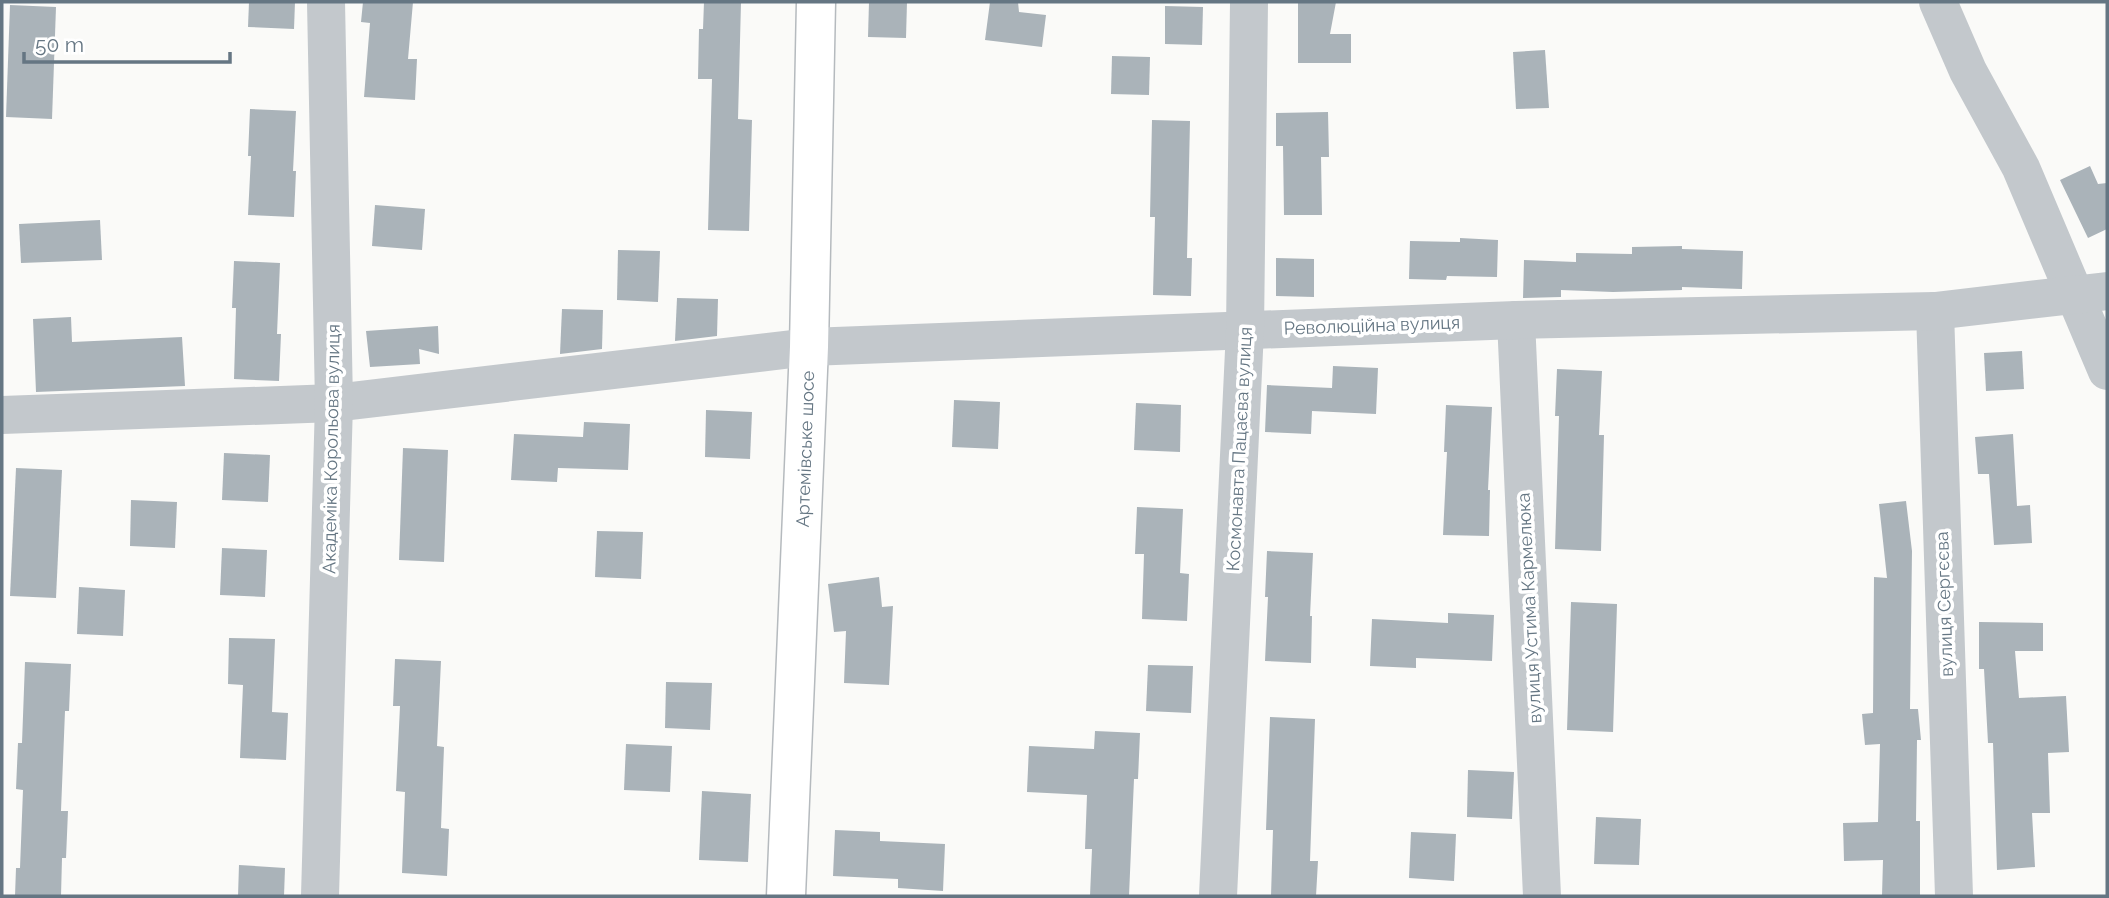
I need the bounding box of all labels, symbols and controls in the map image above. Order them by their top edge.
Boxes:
scale bar [24,21,231,65]
text: 50 m [35,32,84,57]
street label: Революційна вулиця [1284,311,1460,339]
street label: Академіка Корольова вулиця [318,324,344,574]
street label: Космонавта Пацаєва вулиця [1222,326,1256,572]
street label: Артемівське шосе [792,370,818,528]
street label: вулиця Устима Кармелюка [1512,492,1546,724]
street label: вулиця Сергєєва [1931,531,1957,677]

